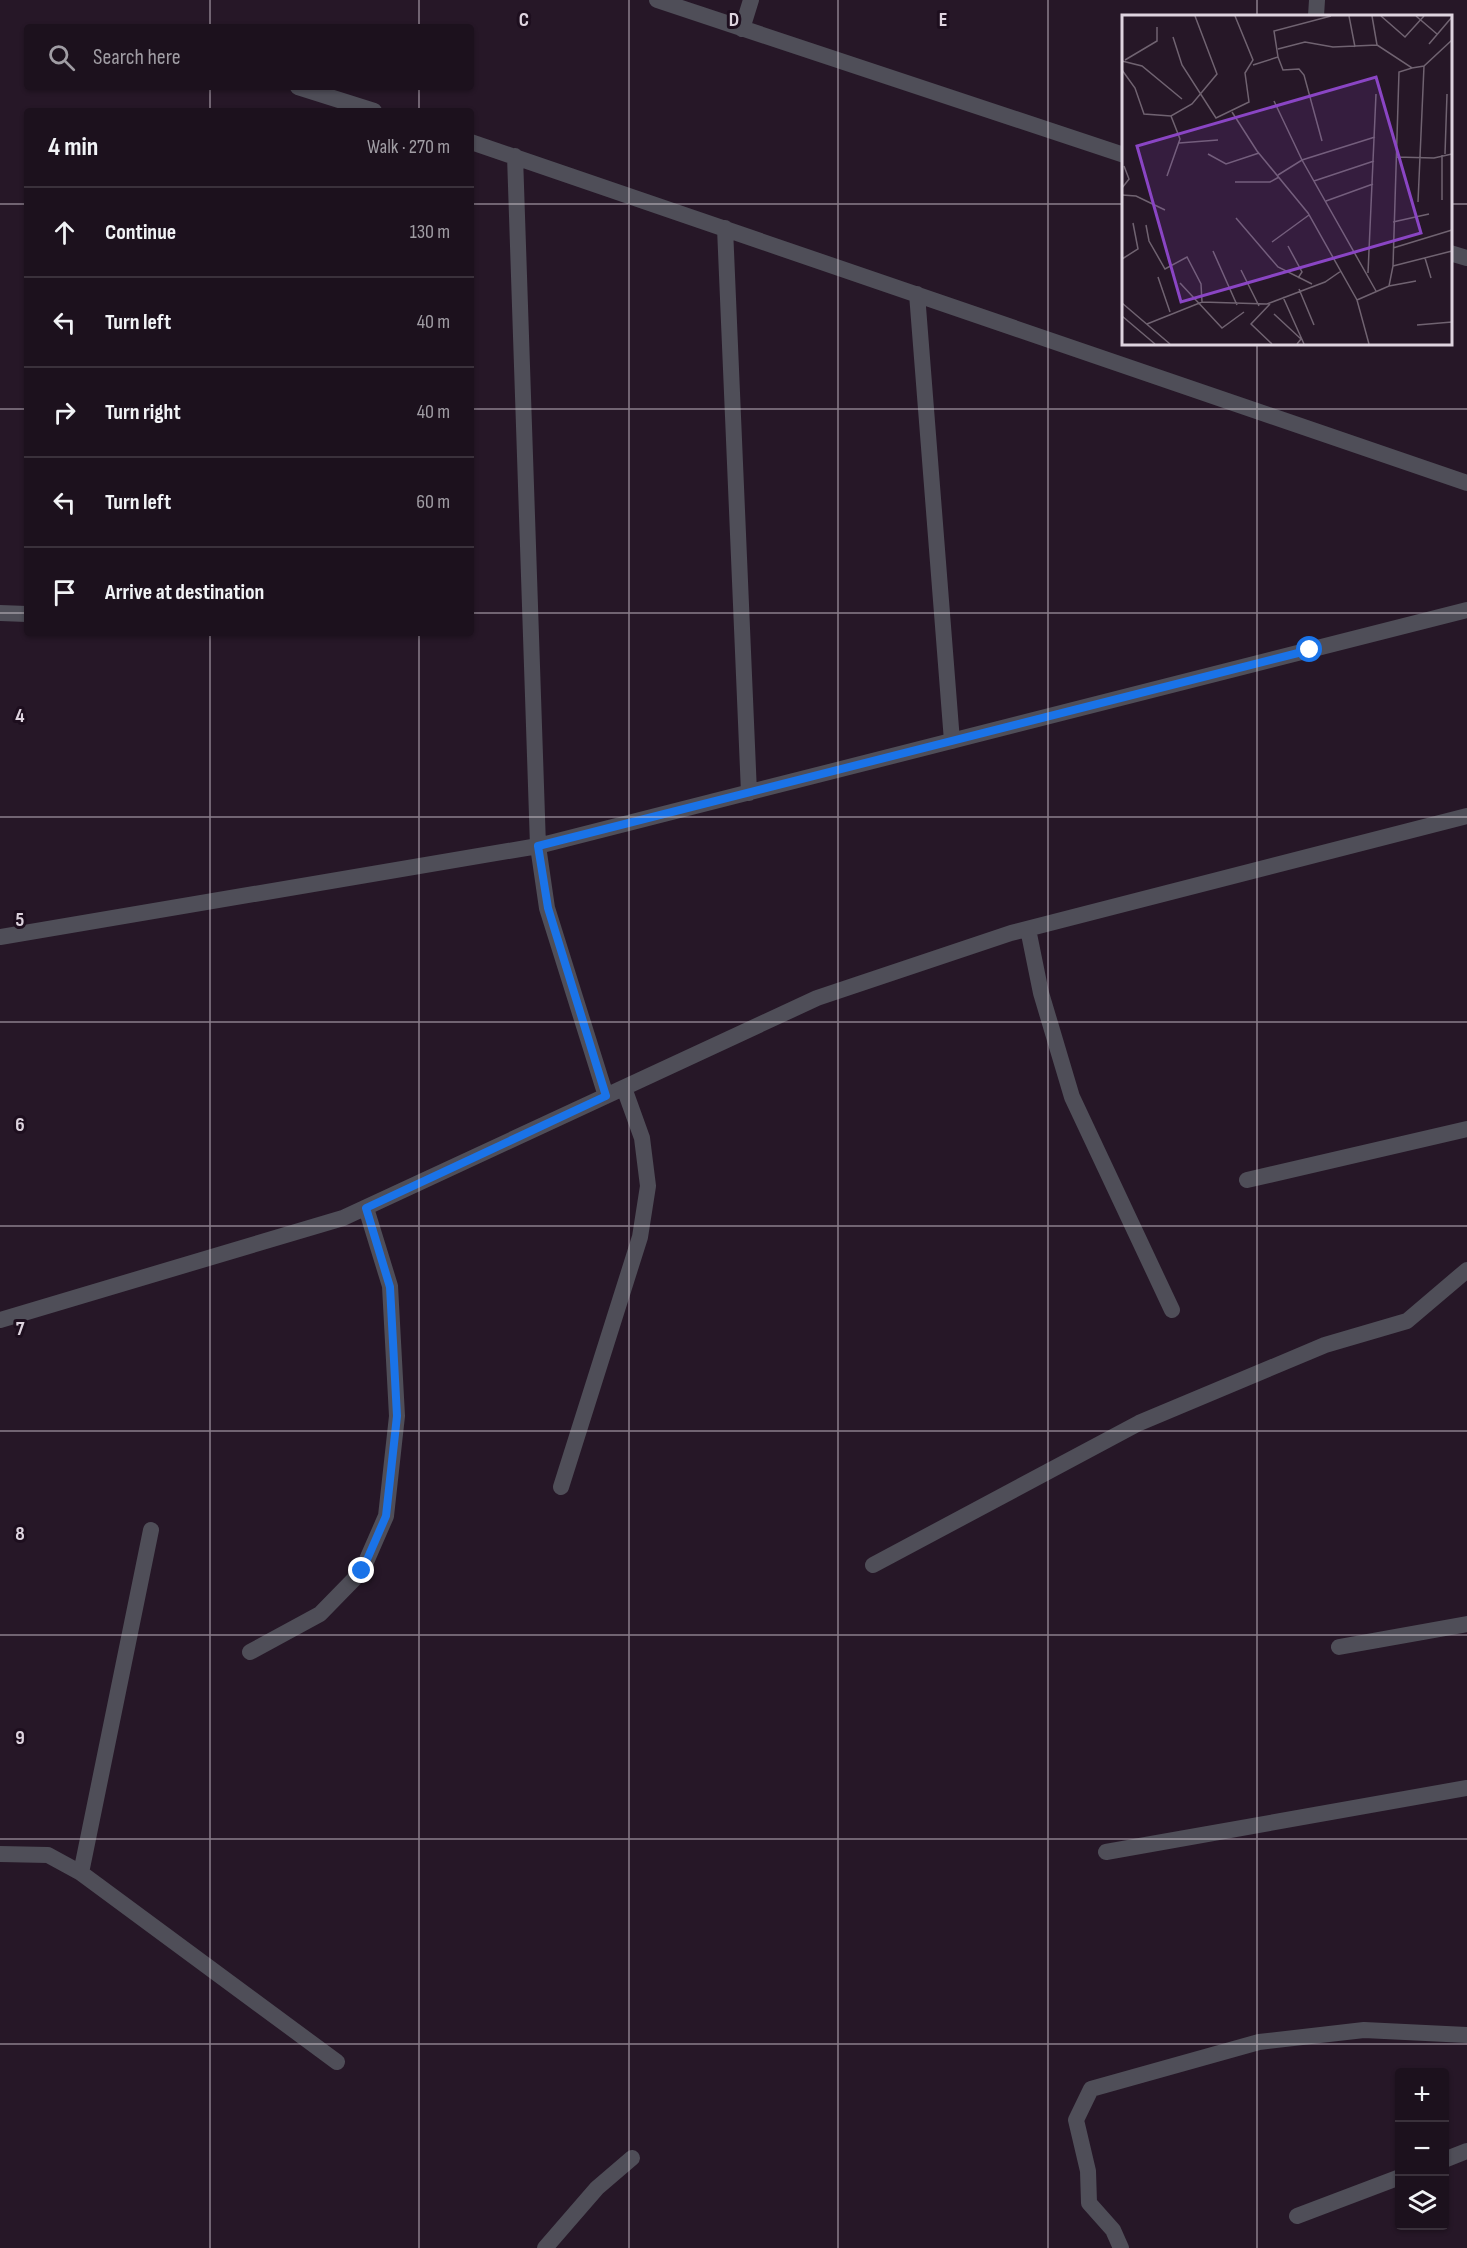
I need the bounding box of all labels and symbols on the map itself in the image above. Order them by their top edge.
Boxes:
text: C [519,8,529,32]
text: D [729,8,739,32]
text: E [939,8,947,32]
inset map [1122,15,1452,345]
route start [1296,636,1322,662]
text: 4 [15,704,25,728]
text: 5 [16,908,25,932]
text: 6 [15,1113,25,1137]
text: 7 [16,1317,25,1341]
text: 8 [15,1522,25,1546]
route end [348,1557,374,1583]
text: 9 [15,1726,25,1750]

